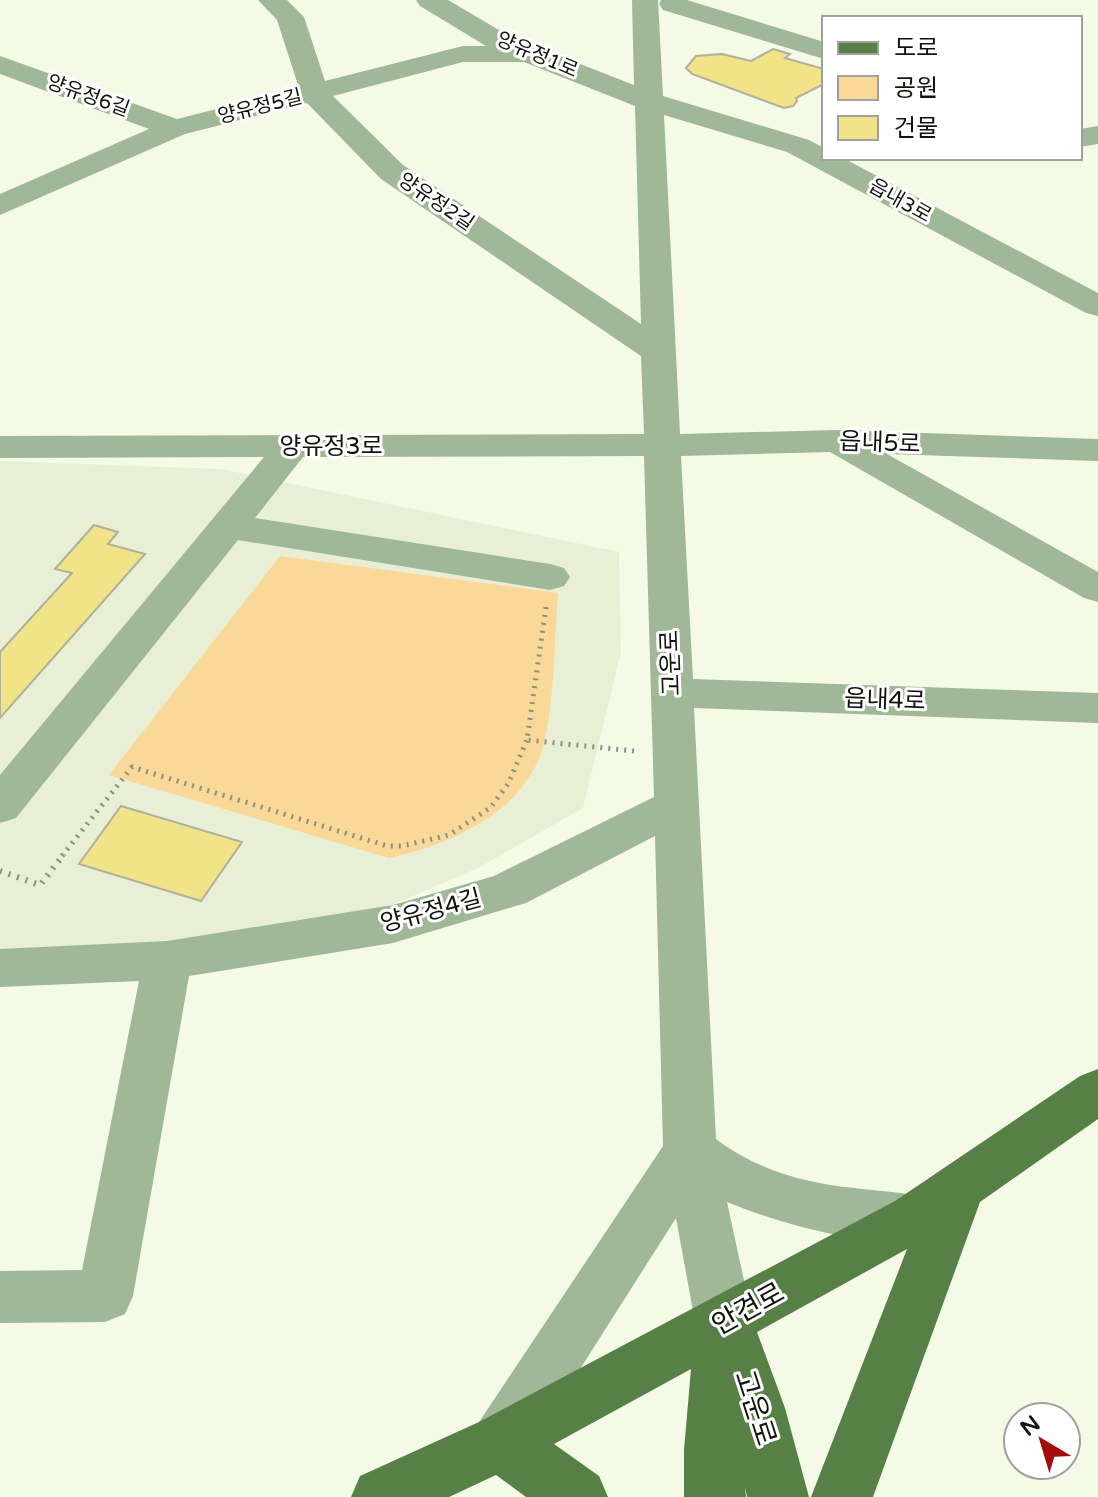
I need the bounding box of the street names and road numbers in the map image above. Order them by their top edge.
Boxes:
street label: 양유정1로 [493,27,581,83]
street label: 양유정6길 [43,70,133,122]
street label: 양유정5길 [215,85,305,129]
street label: 양유정2길 [394,168,478,236]
street label: 읍내3로 [865,174,935,228]
street label: 읍내5로 [839,427,921,459]
street label: 양유정3로 [279,432,383,461]
street label: 고운로 [655,629,687,697]
street label: 읍내4로 [844,684,926,716]
street label: 양유정4길 [377,884,485,938]
street label: 안견로 [706,1275,790,1343]
street label: 고운로 [727,1366,783,1450]

